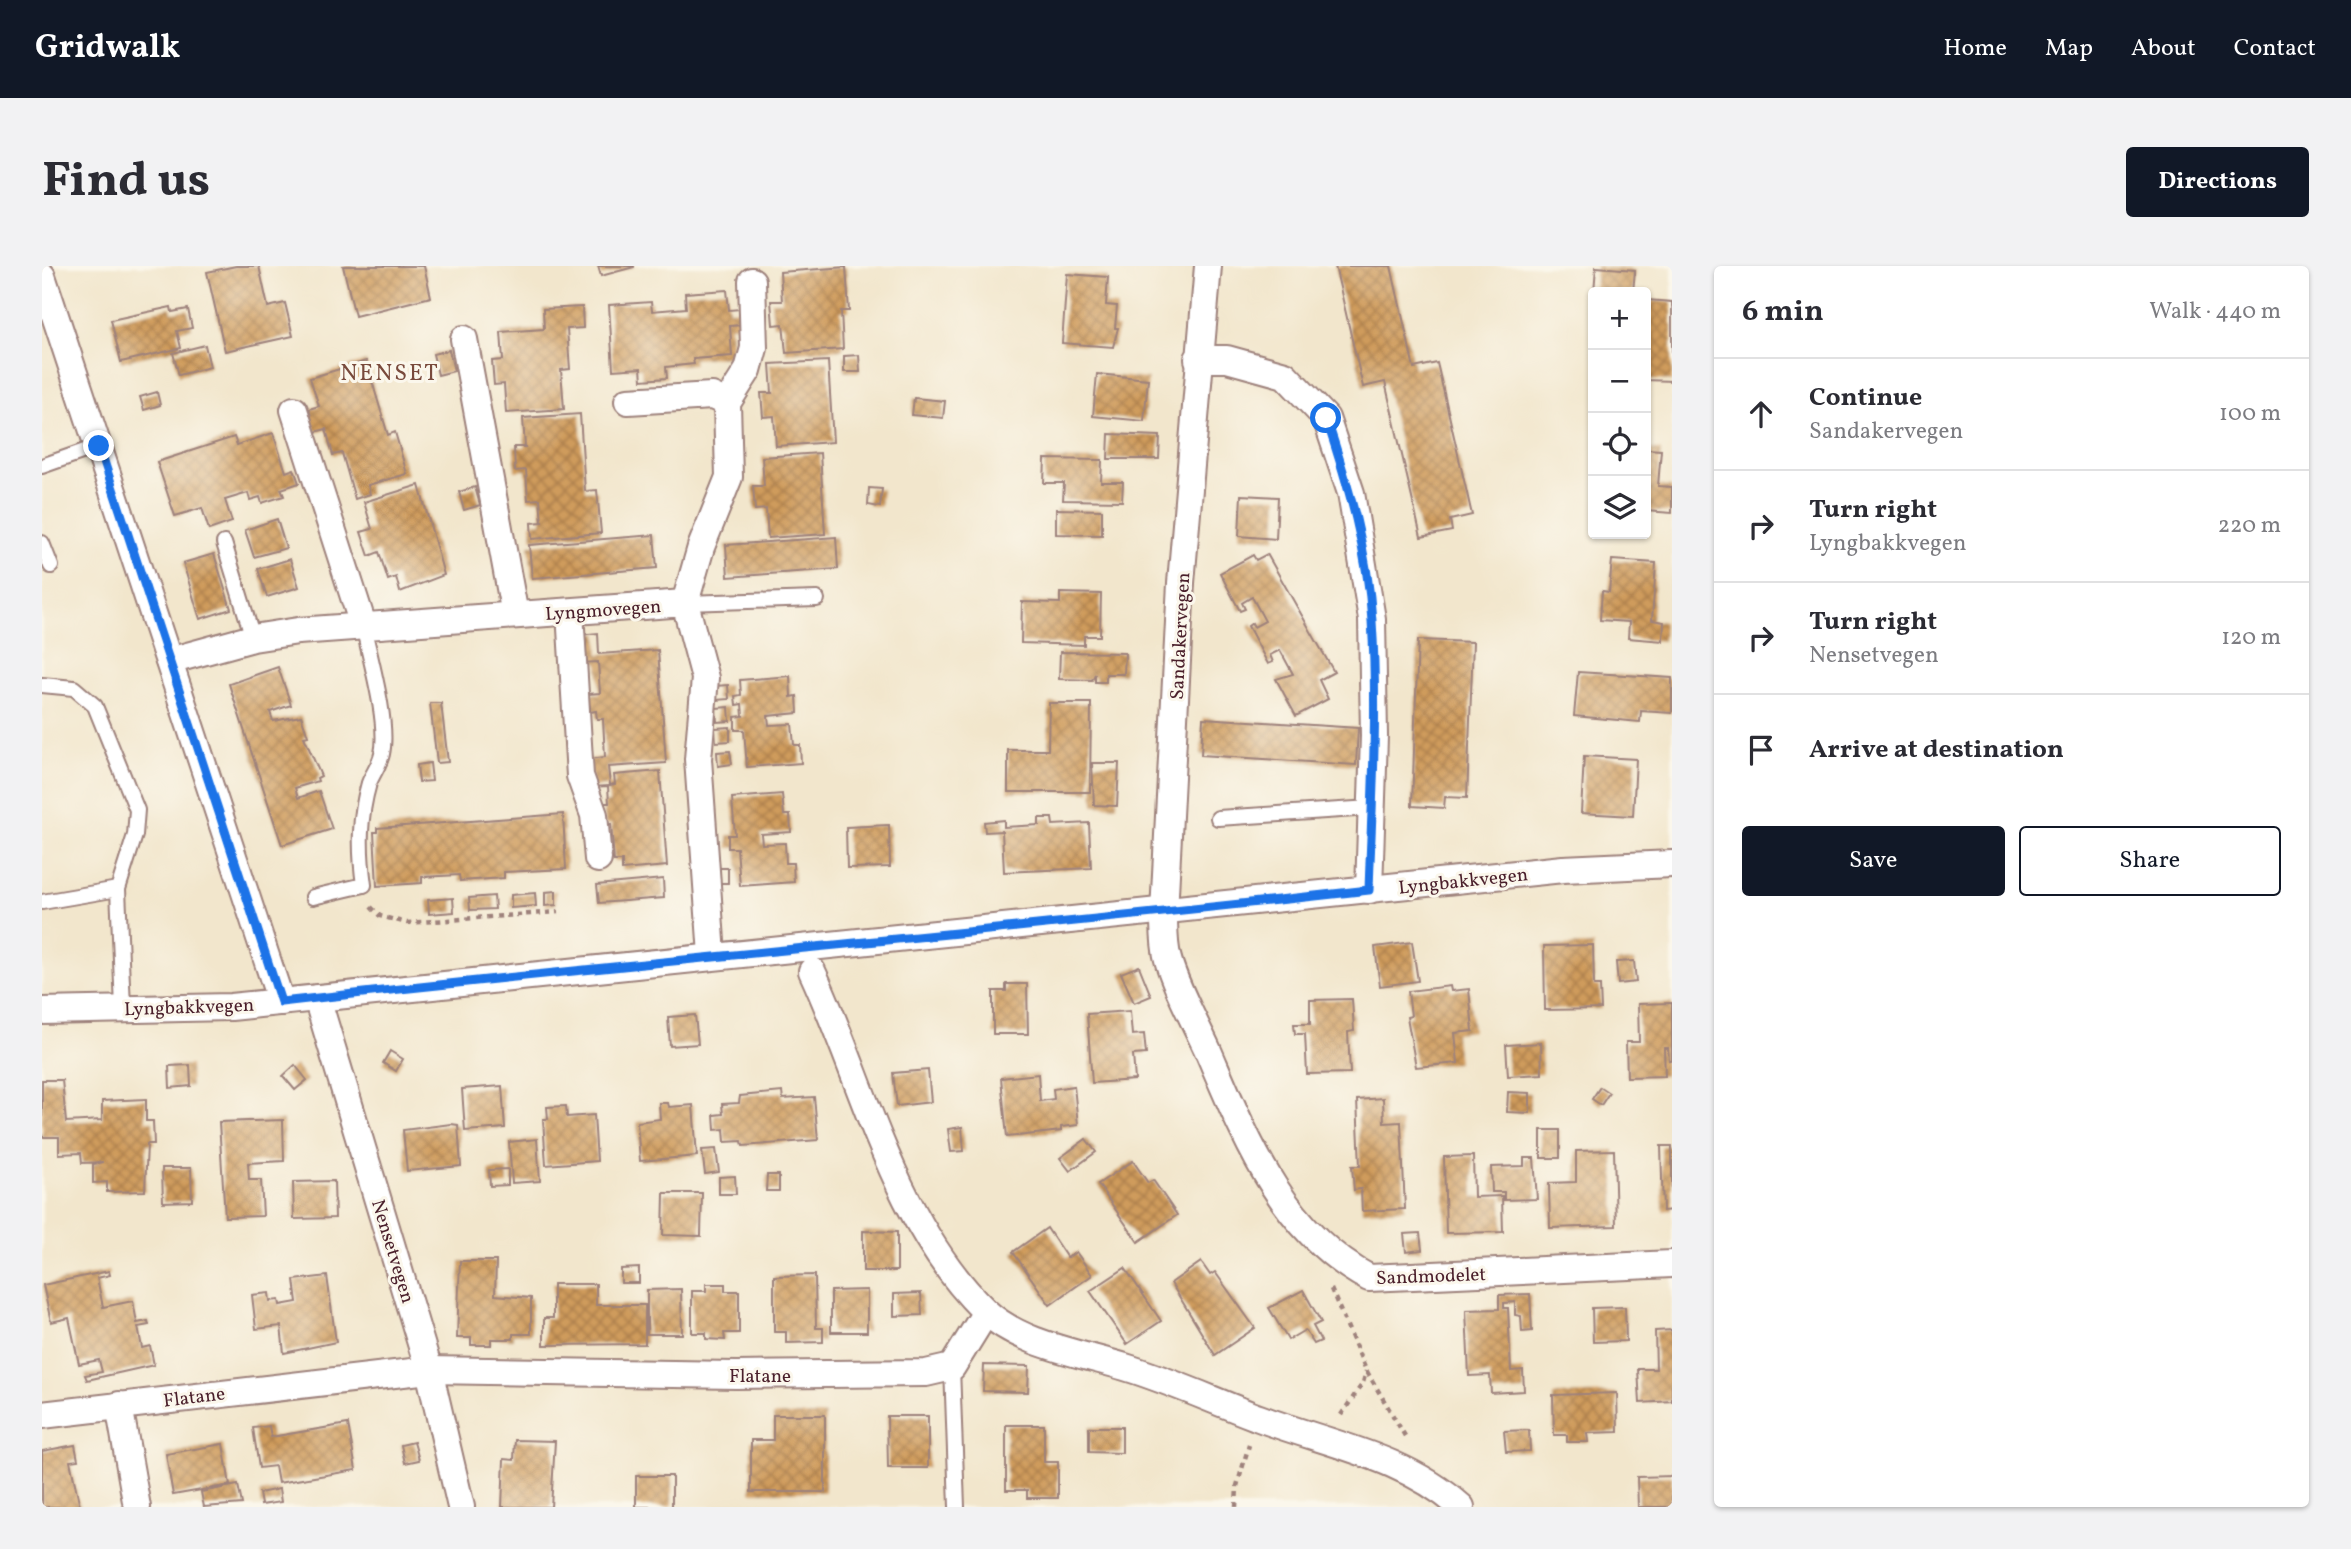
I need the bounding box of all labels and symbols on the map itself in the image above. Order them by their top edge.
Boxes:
district label: NENSET [340,358,440,390]
route start [1310,402,1341,433]
route end [83,430,114,461]
street label: Sandakervegen [1165,572,1197,700]
street label: Lyngmovegen [544,594,662,628]
street label: Lyngbakkvegen [1397,862,1529,902]
street label: Lyngbakkvegen [124,993,255,1023]
street label: Nensetvegen [364,1197,420,1307]
street label: Sandmodelet [1376,1262,1487,1292]
street label: Flatane [729,1364,791,1390]
street label: Flatane [162,1381,227,1415]

